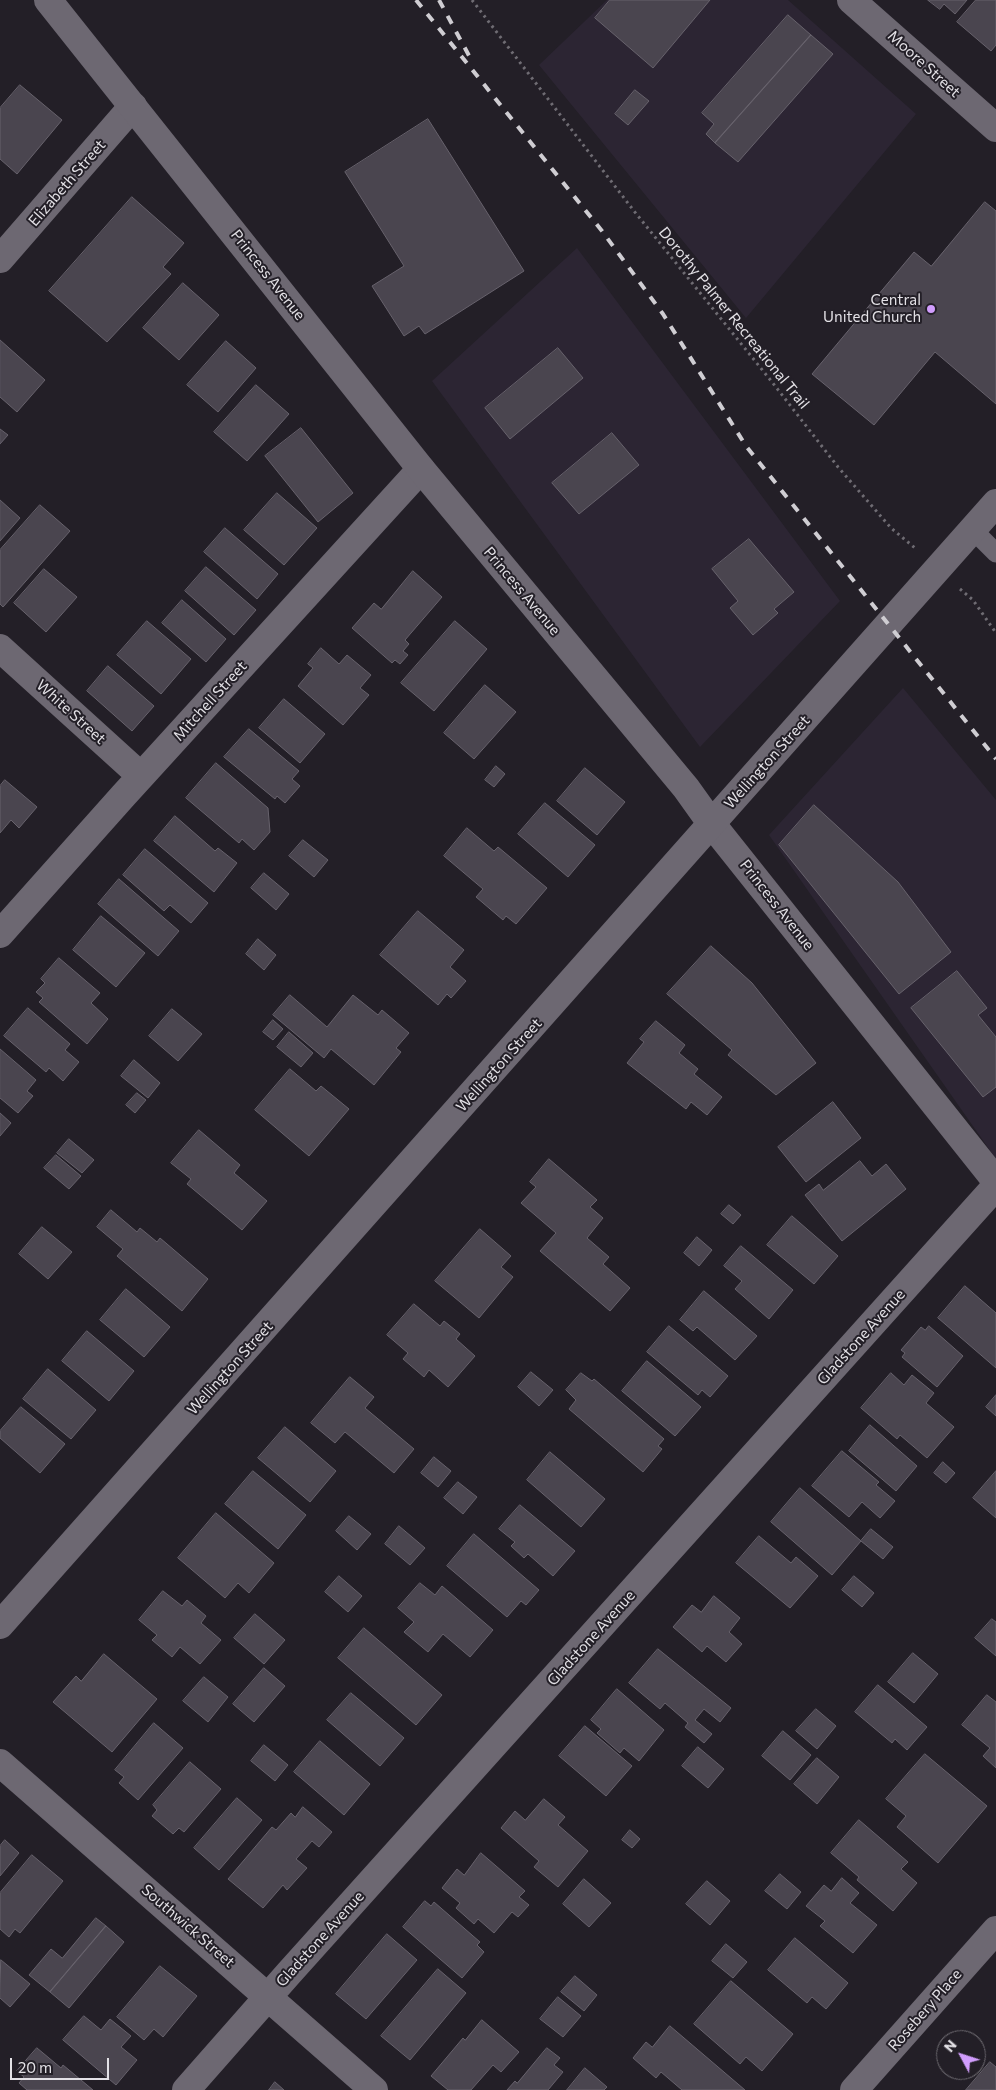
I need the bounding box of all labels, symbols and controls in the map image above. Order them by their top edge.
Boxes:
street label: Moore Street [884,27,964,101]
street label: Elizabeth Street [25,136,109,230]
street label: Dorothy Palmer Recreational Trail [655,223,813,413]
street label: Princess Avenue [227,226,309,324]
place label: Central United Church [823,291,921,326]
marker: Central United Church [925,303,937,315]
street label: Princess Avenue [480,543,564,639]
street label: Mitchell Street [169,657,251,745]
street label: White Street [33,676,109,748]
street label: Wellington Street [720,712,814,812]
street label: Princess Avenue [736,856,818,954]
street label: Wellington Street [452,1015,546,1115]
street label: Gladstone Avenue [813,1285,909,1389]
street label: Wellington Street [183,1318,277,1418]
street label: Gladstone Avenue [543,1586,639,1690]
street label: Southwick Street [138,1881,238,1971]
street label: Gladstone Avenue [272,1887,368,1991]
street label: Rosebery Place [884,1965,966,2055]
north arrow [936,2030,986,2080]
text: N [940,2036,960,2055]
scale bar [12,2048,111,2080]
text: 20 m [18,2058,52,2076]

